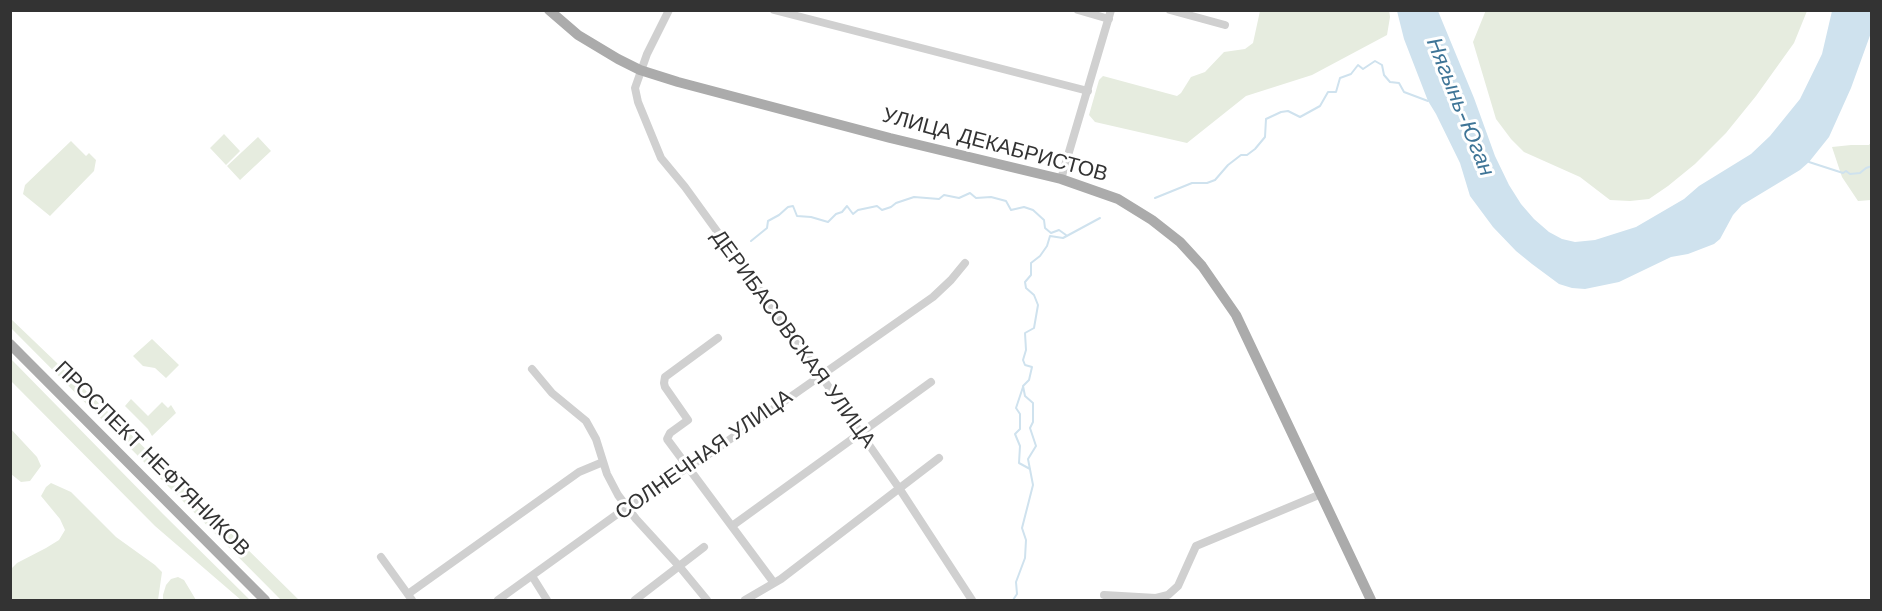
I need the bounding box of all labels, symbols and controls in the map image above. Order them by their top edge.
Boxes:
water label: Нягынь-Юган [1420,34,1500,180]
street label: УЛИЦА ДЕКАБРИСТОВ [880,103,1110,187]
street label: ДЕРИБАСОВСКАЯ УЛИЦА [705,225,881,453]
street label: ПРОСПЕКТ НЕФТЯНИКОВ [49,356,255,562]
street label: СОЛНЕЧНАЯ УЛИЦА [611,384,797,526]

